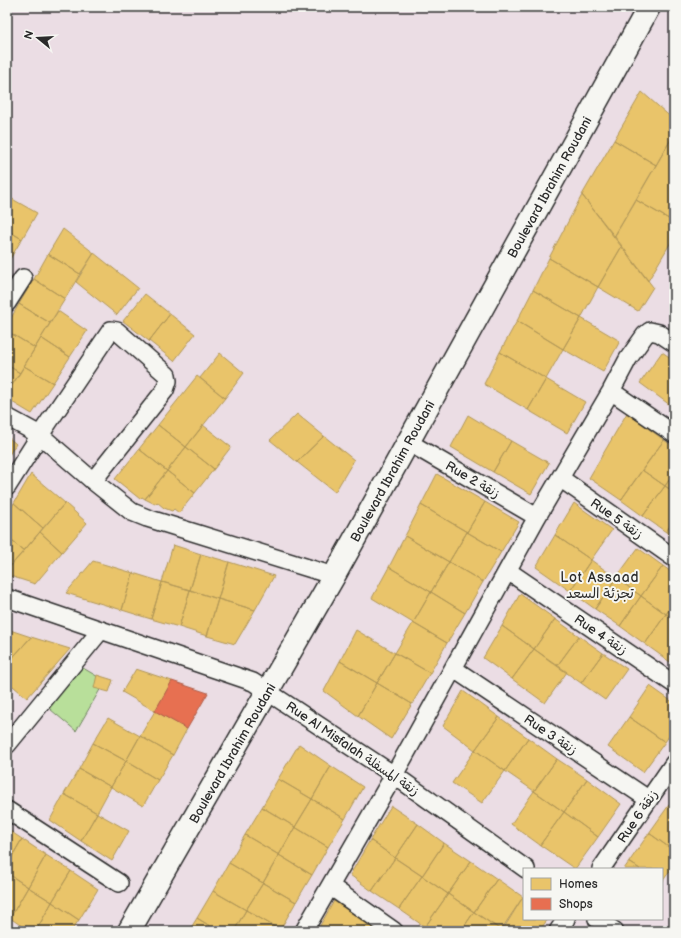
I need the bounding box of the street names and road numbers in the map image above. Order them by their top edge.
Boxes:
street label: Boulevard Ibrahim Roudani [504,114,595,261]
street label: Boulevard Ibrahim Roudani [347,398,438,545]
street label: Rue 2 زنقة [442,458,503,502]
street label: Rue 5 زنقة [587,495,646,543]
street label: Rue 4 زنقة [571,611,630,658]
street label: Boulevard Ibrahim Roudani [186,681,280,826]
street label: Rue Al Misfalah زنقة المسفلة [283,698,422,799]
street label: Rue 3 زنقة [521,711,580,758]
street label: Rue 6 زنقة [614,787,661,846]

